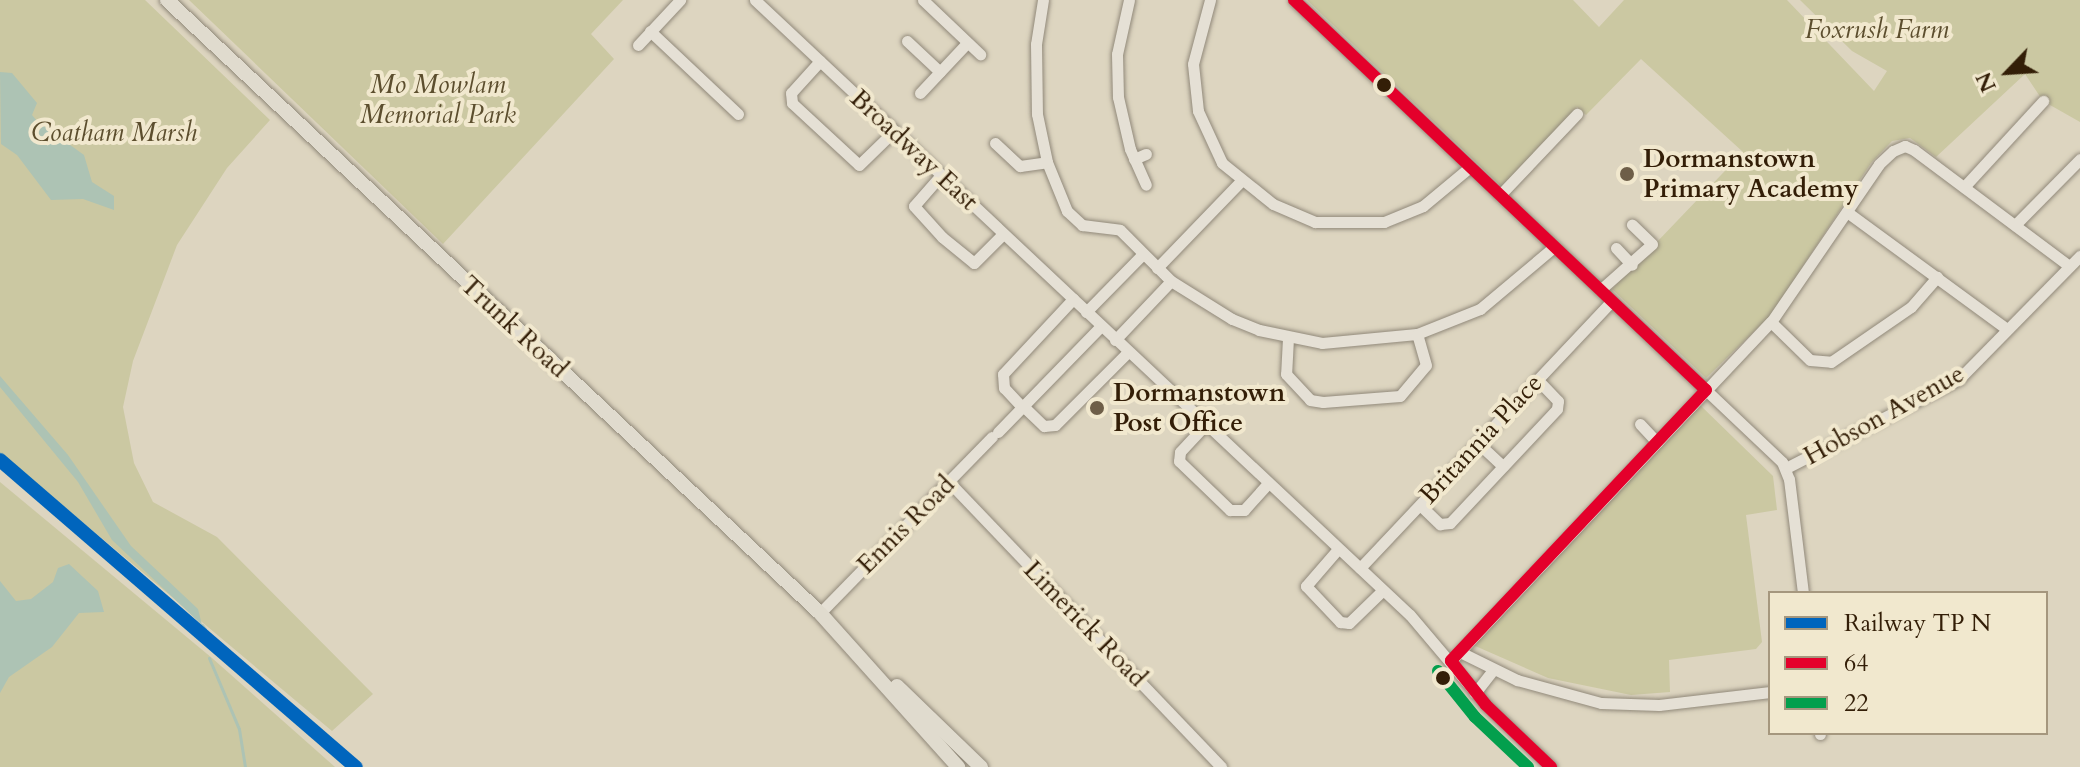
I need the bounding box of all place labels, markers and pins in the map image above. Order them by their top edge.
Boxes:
unlabelled marker [1376,77,1392,93]
place label: Dormanstown Primary Academy [1643,143,1859,204]
marker: Dormanstown Primary Academy [1618,165,1636,183]
place label: Dormanstown Post Office [1113,377,1285,438]
marker: Dormanstown Post Office [1088,399,1106,417]
unlabelled marker [1435,670,1451,686]

